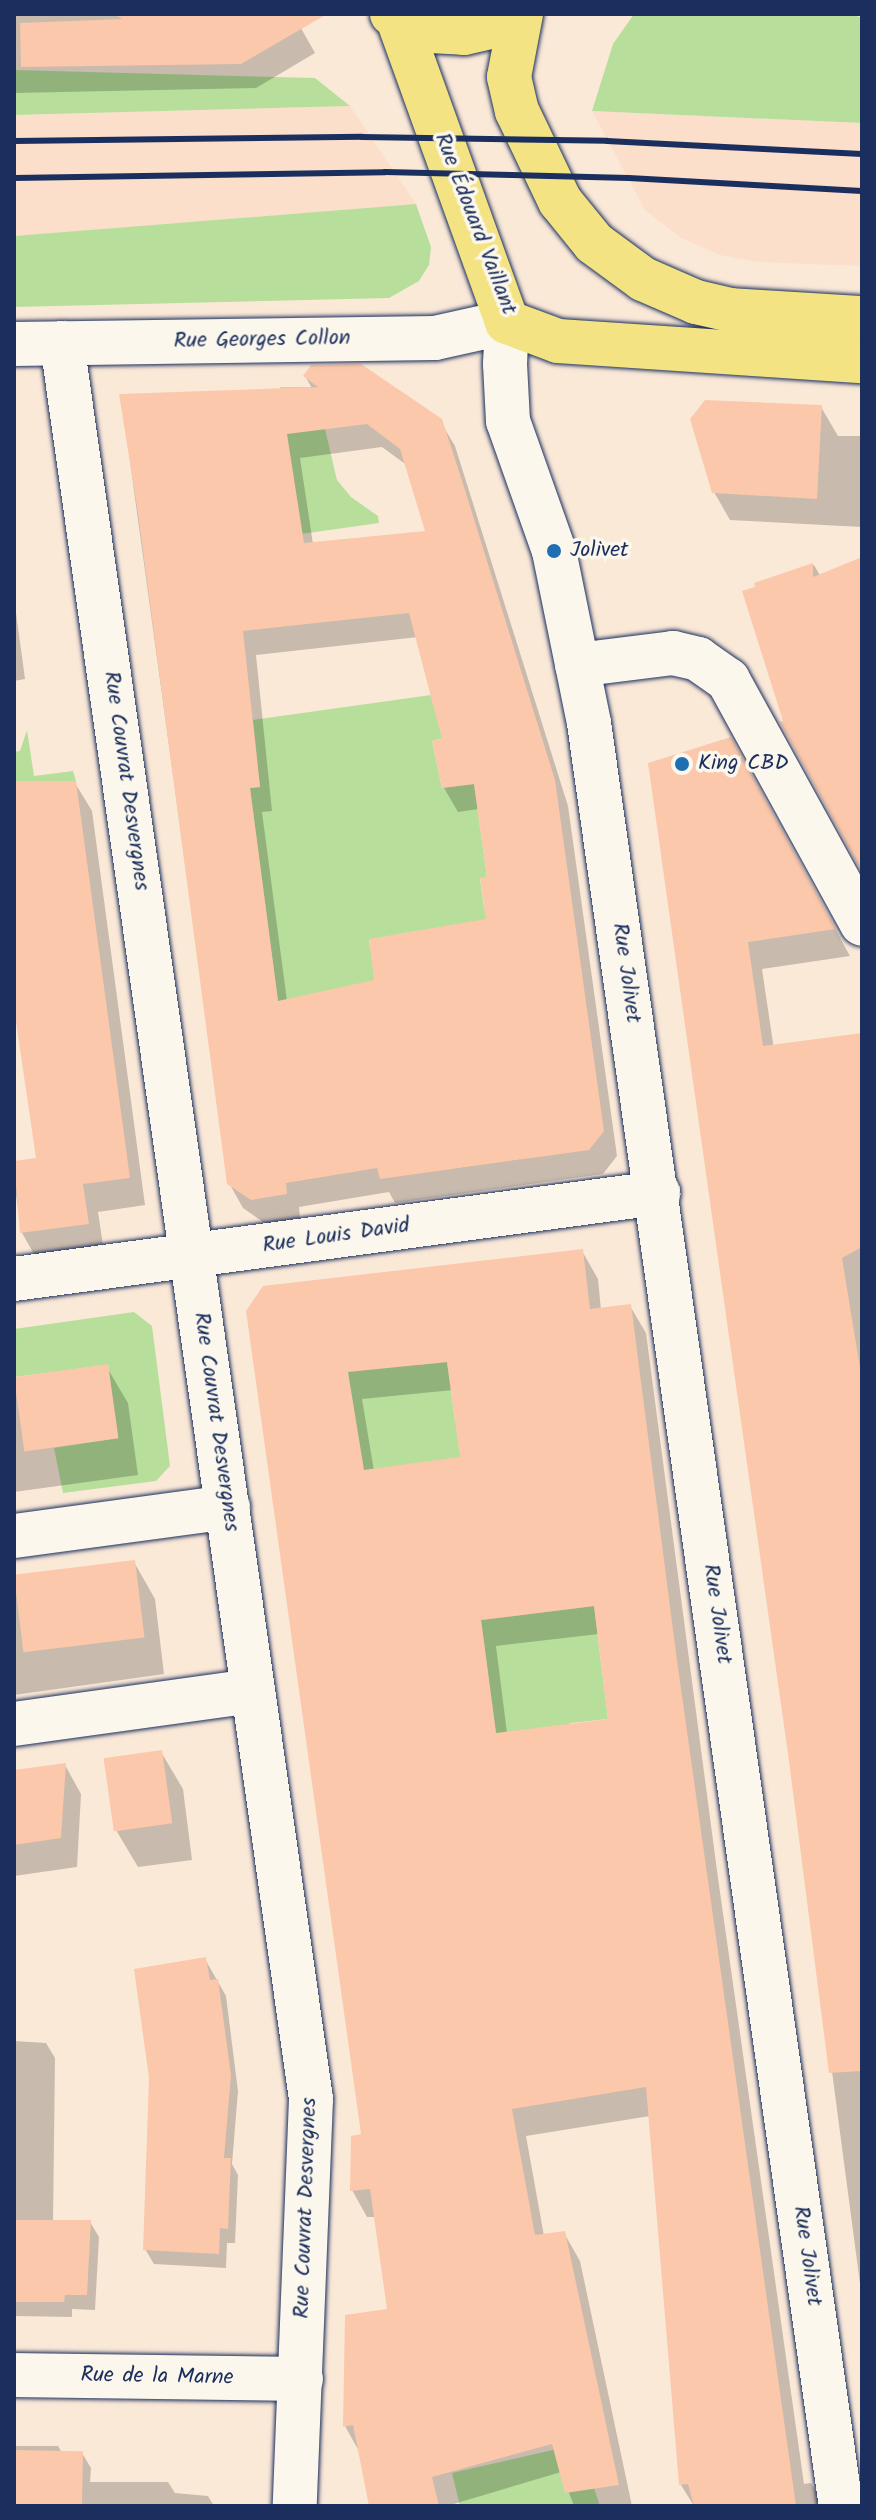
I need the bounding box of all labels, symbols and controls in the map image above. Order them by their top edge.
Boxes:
street label: Rue Édouard Vaillant [428,129,522,319]
street label: Rue Georges Collon [173,325,351,355]
place label: Jolivet [570,538,629,564]
marker: Jolivet [545,542,563,560]
street label: Rue Couvrat Desvergnes [98,670,154,892]
place label: King CBD [698,751,789,777]
marker: King CBD [673,755,691,773]
street label: Rue Jolivet [606,921,646,1025]
street label: Rue Louis David [261,1213,411,1259]
street label: Rue Couvrat Desvergnes [188,1311,244,1533]
street label: Rue Jolivet [697,1562,737,1666]
street label: Rue Couvrat Desvergnes [289,2097,323,2319]
street label: Rue Jolivet [787,2204,827,2308]
street label: Rue de la Marne [80,2362,234,2392]

